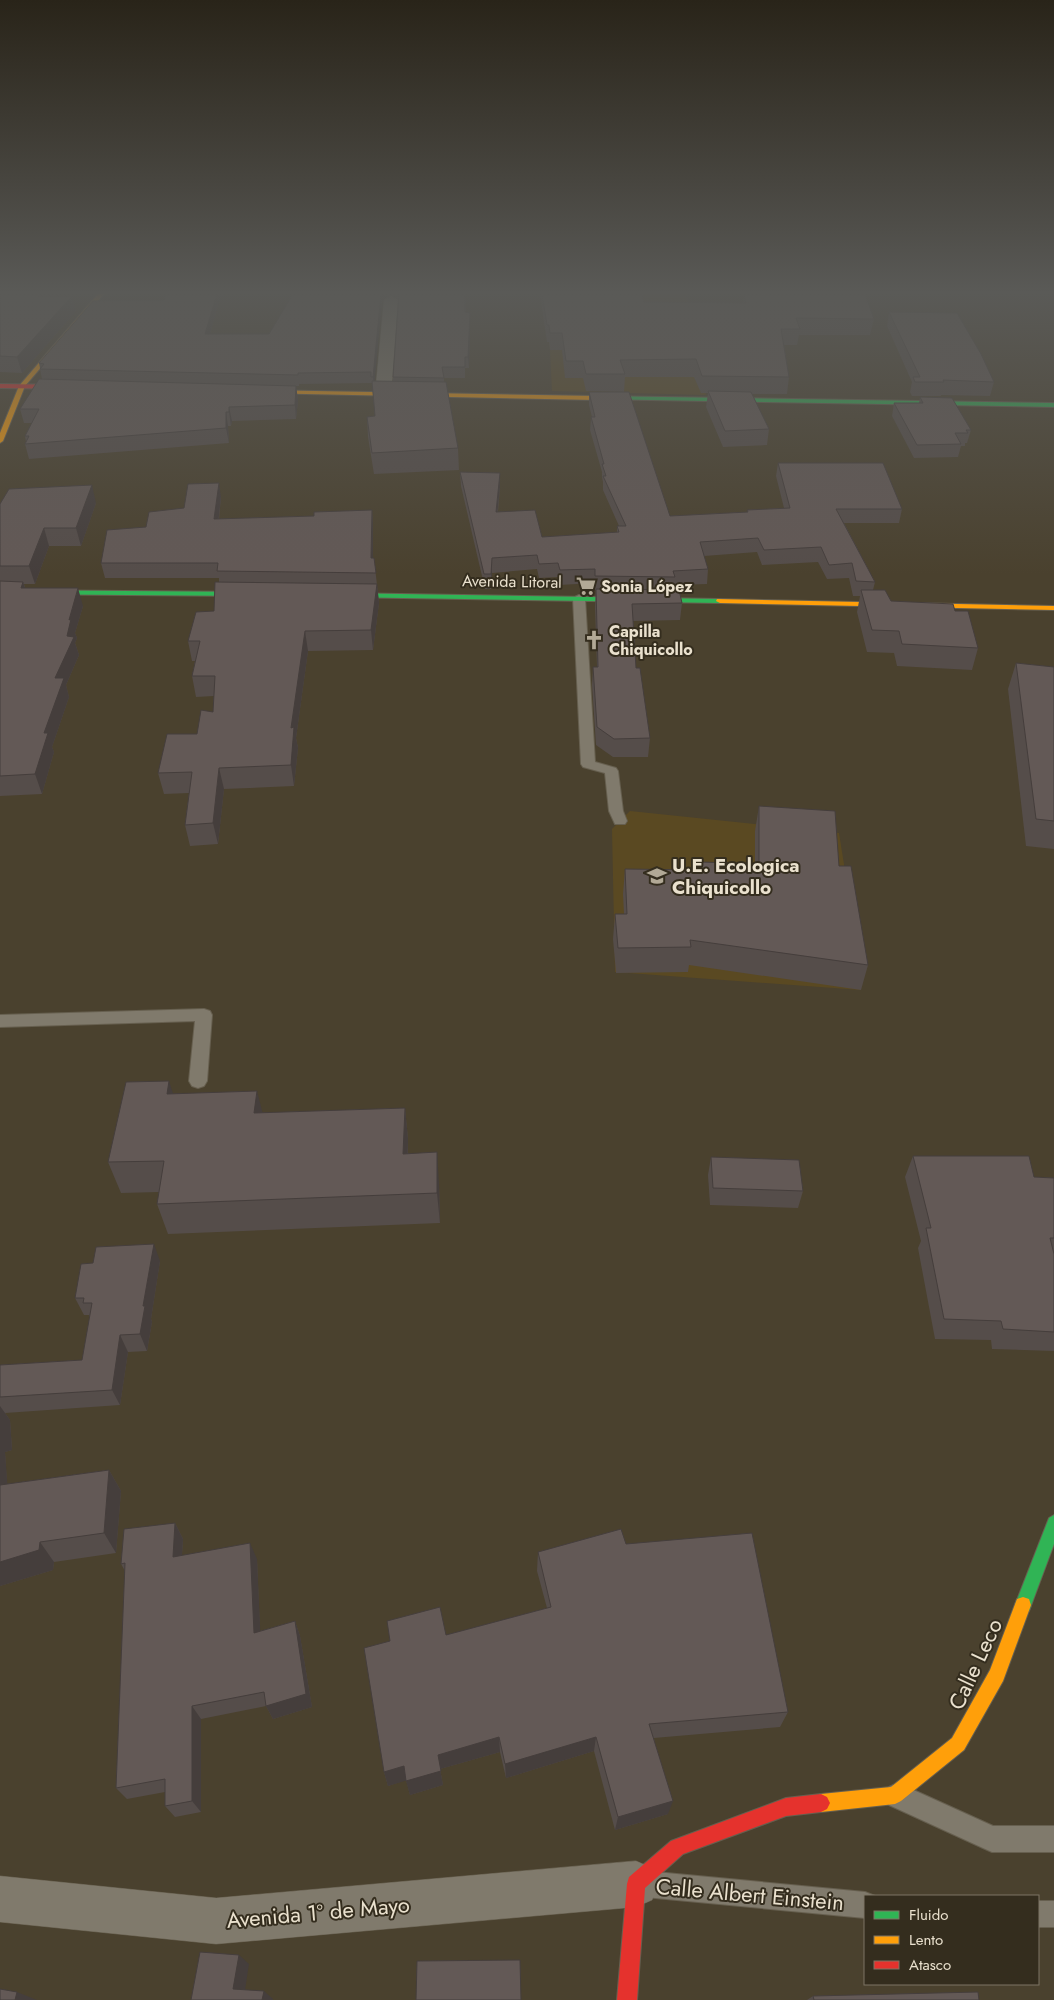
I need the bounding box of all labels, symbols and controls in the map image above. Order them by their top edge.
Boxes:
street label: Avenida Litoral [462,569,562,594]
supermarket icon: Sonia López [575,575,597,597]
place label: Sonia López [601,575,693,598]
place label: Capilla Chiquicollo [609,620,693,661]
church icon: Capilla Chiquicollo [583,629,605,651]
place label: U.E. Ecologica Chiquicollo [672,852,800,901]
school or university icon: U.E. Ecologica Chiquicollo [646,865,668,887]
street label: Calle Leco [940,1613,1010,1715]
street label: Calle Albert Einstein [655,1870,845,1918]
street label: Avenida 1º de Mayo [225,1888,411,1936]
legend [864,1895,1039,1985]
text: Fluido [909,1904,948,1926]
text: Lento [909,1929,943,1951]
text: Atasco [909,1954,951,1976]

